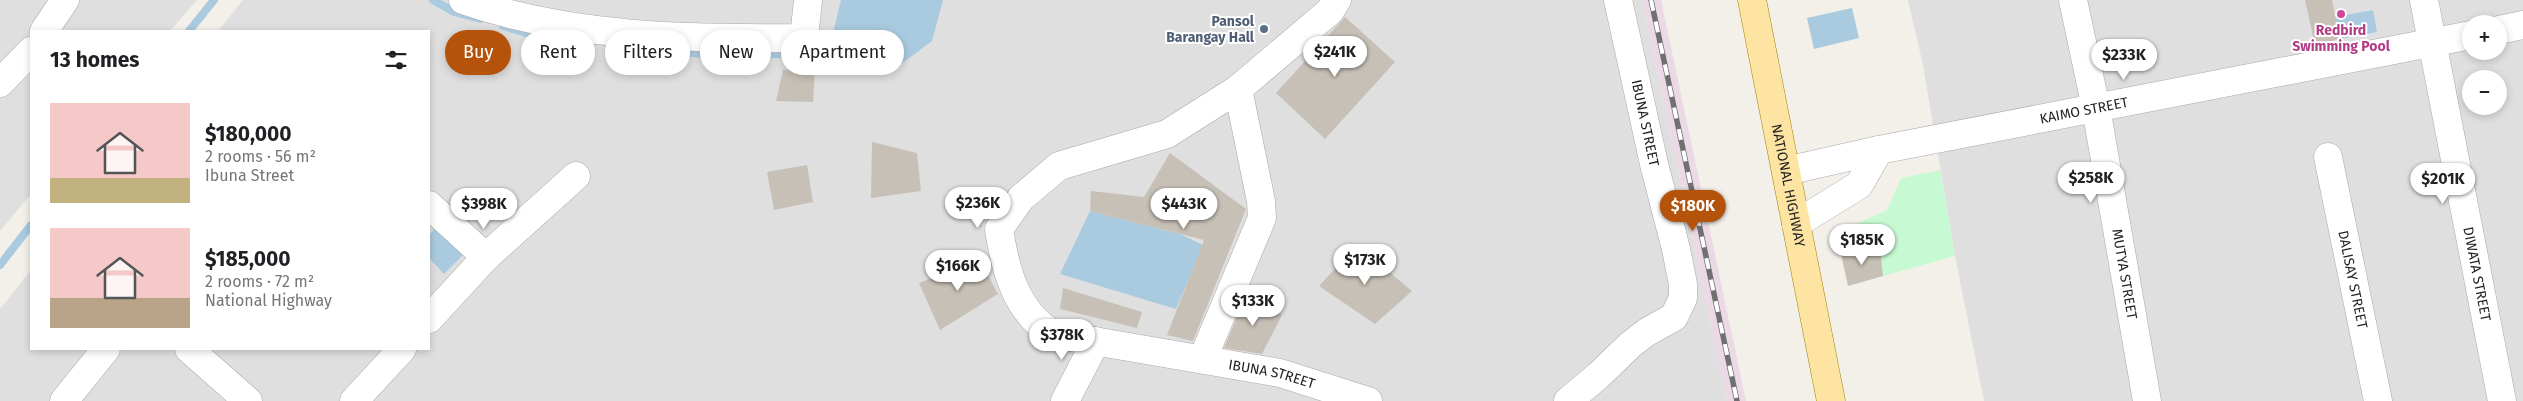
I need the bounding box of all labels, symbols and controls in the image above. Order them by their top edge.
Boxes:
marker: Redbird Swimming Pool [2335,8,2347,20]
place label: Pansol Barangay Hall [1166,13,1255,46]
map controls [2462,15,2507,115]
button: + [2462,15,2507,60]
place label: Redbird Swimming Pool [2292,22,2391,55]
marker: Pansol Barangay Hall [1258,23,1270,35]
chip: Buy [445,30,511,75]
chip: Rent [521,30,595,75]
chip: Filters [605,30,690,75]
chip: New [700,30,771,75]
chip: Apartment [781,30,904,75]
pin: $241K [1300,36,1370,78]
pin: $233K [2089,38,2159,81]
text: $241K [1314,42,1356,61]
text: $233K [2102,45,2146,64]
icon: filters [382,46,410,74]
text: 13 homes [50,47,140,73]
button: − [2462,70,2507,115]
street label: IBUNA STREET [1627,78,1663,169]
street label: KAIMO STREET [2038,93,2130,127]
text: $180,000 [205,121,292,147]
street label: NATIONAL HIGHWAY [1768,122,1809,249]
icon: home [90,123,150,183]
text: 2 rooms · 56 m² [205,147,316,166]
pin: $258K [2056,162,2126,204]
pin: $201K [2408,162,2478,205]
text: Ibuna Street [205,166,294,185]
text: $258K [2069,168,2113,187]
text: $201K [2421,169,2465,188]
pin: $236K [943,186,1013,229]
pin: $398K [449,188,519,230]
pin: $443K [1149,188,1219,230]
pin: $180K [1658,190,1728,232]
text: $236K [956,193,1000,212]
text: $398K [461,194,507,213]
text: $443K [1161,194,1207,213]
text: $180K [1671,196,1715,215]
pin: $185K [1827,224,1897,266]
street label: DIWATA STREET [2460,225,2495,323]
street label: MUTYA STREET [2109,228,2141,321]
street label: DALISAY STREET [2335,229,2372,331]
text: $185K [1840,230,1884,249]
pin: $173K [1330,244,1400,286]
text: $185,000 [205,246,291,272]
icon: home [90,248,150,308]
pin: $166K [923,250,993,292]
text: $173K [1344,250,1386,269]
text: $166K [936,256,980,275]
text: 2 rooms · 72 m² [205,272,314,291]
pin: $133K [1218,284,1288,327]
text: National Highway [205,291,332,310]
text: $133K [1232,291,1274,310]
pin: $378K [1027,318,1097,361]
text: $378K [1040,325,1084,344]
street label: IBUNA STREET [1227,356,1318,392]

